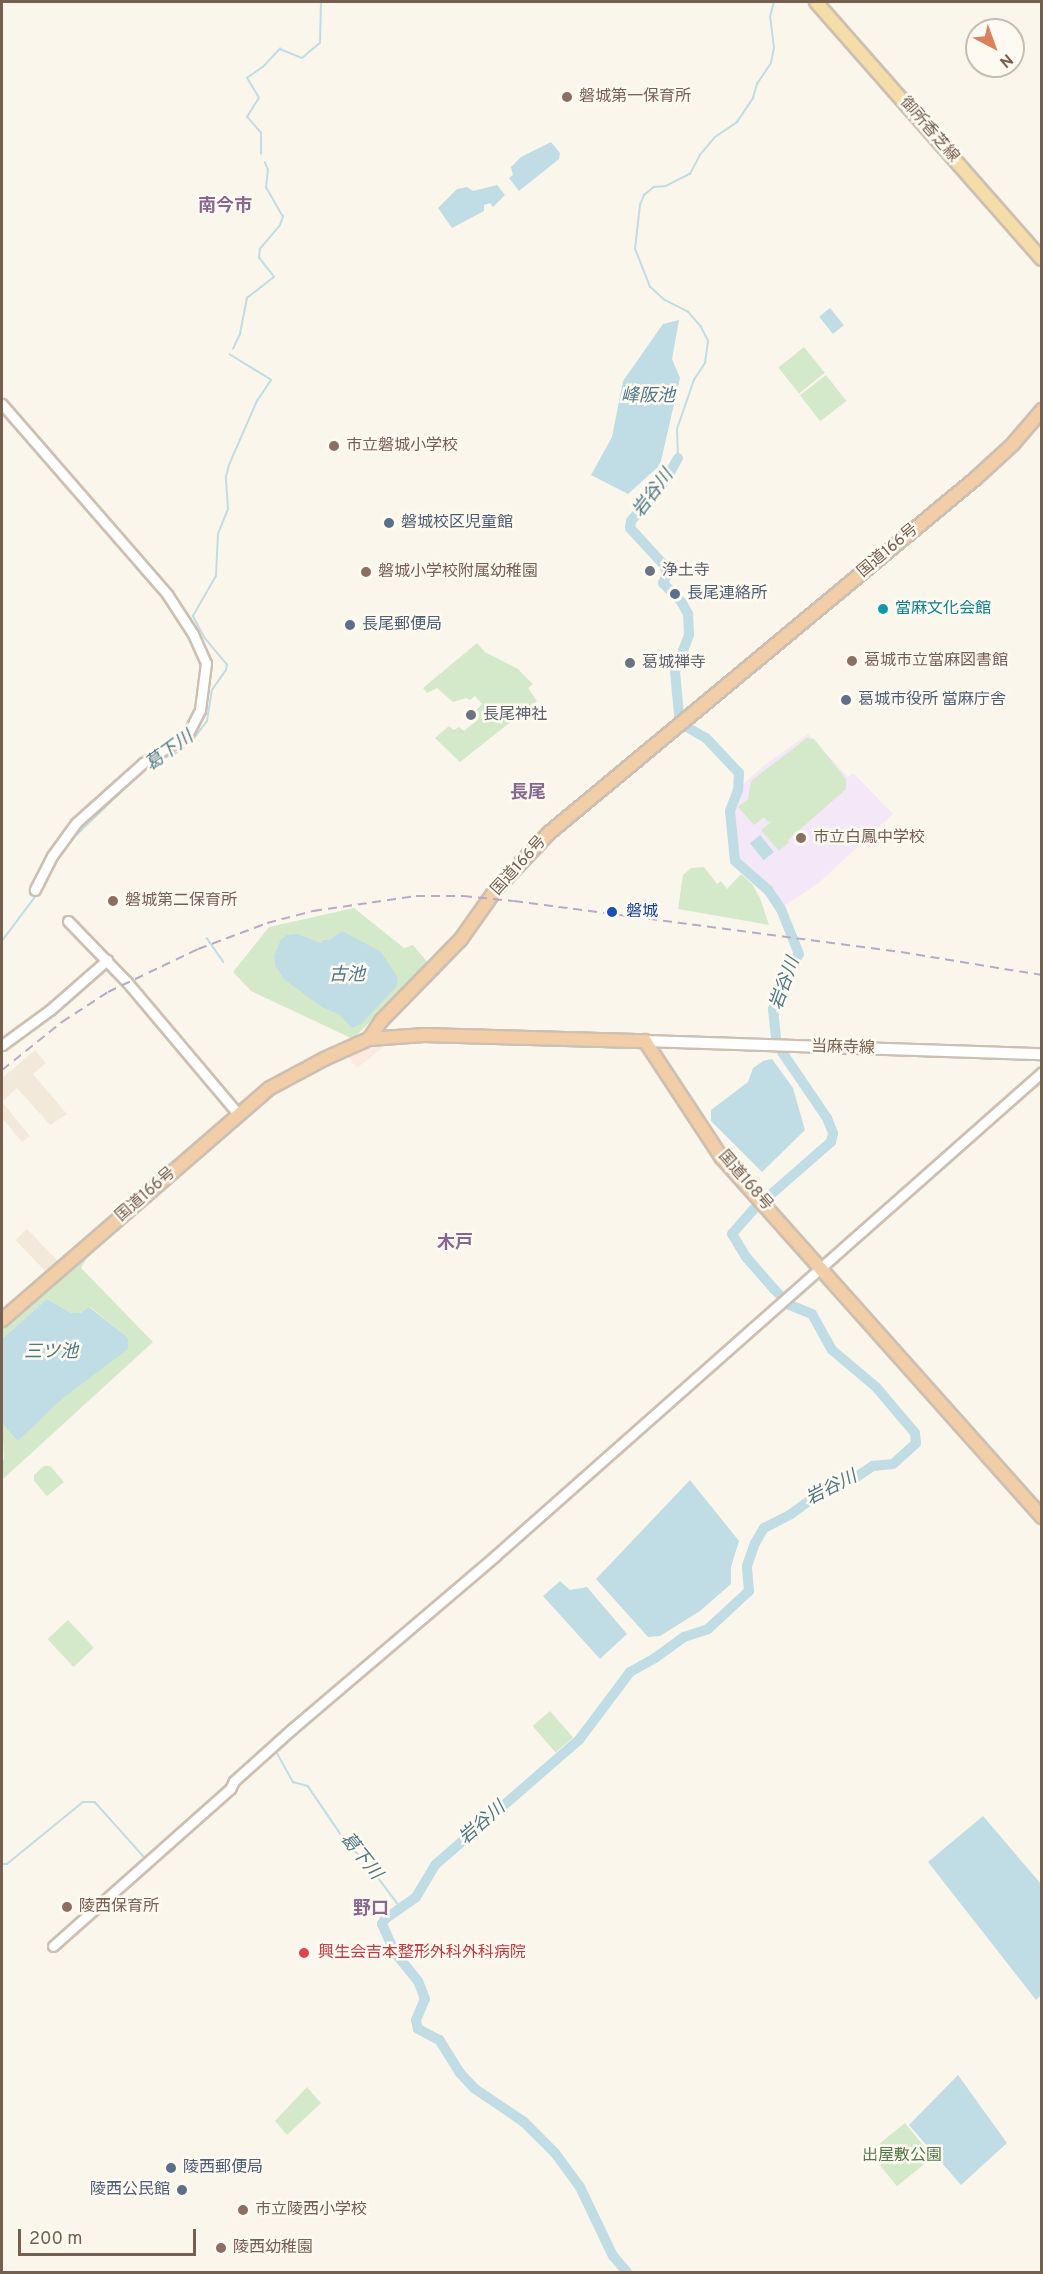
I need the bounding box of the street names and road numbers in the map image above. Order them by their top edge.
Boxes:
street label: 御所香芝線 [896,94,962,166]
street label: 国道166号 [854,520,922,582]
street label: 国道166号 [487,832,551,900]
street label: 当麻寺線 [811,1037,875,1059]
street label: 国道168号 [714,1147,776,1215]
street label: 国道166号 [112,1164,180,1226]

